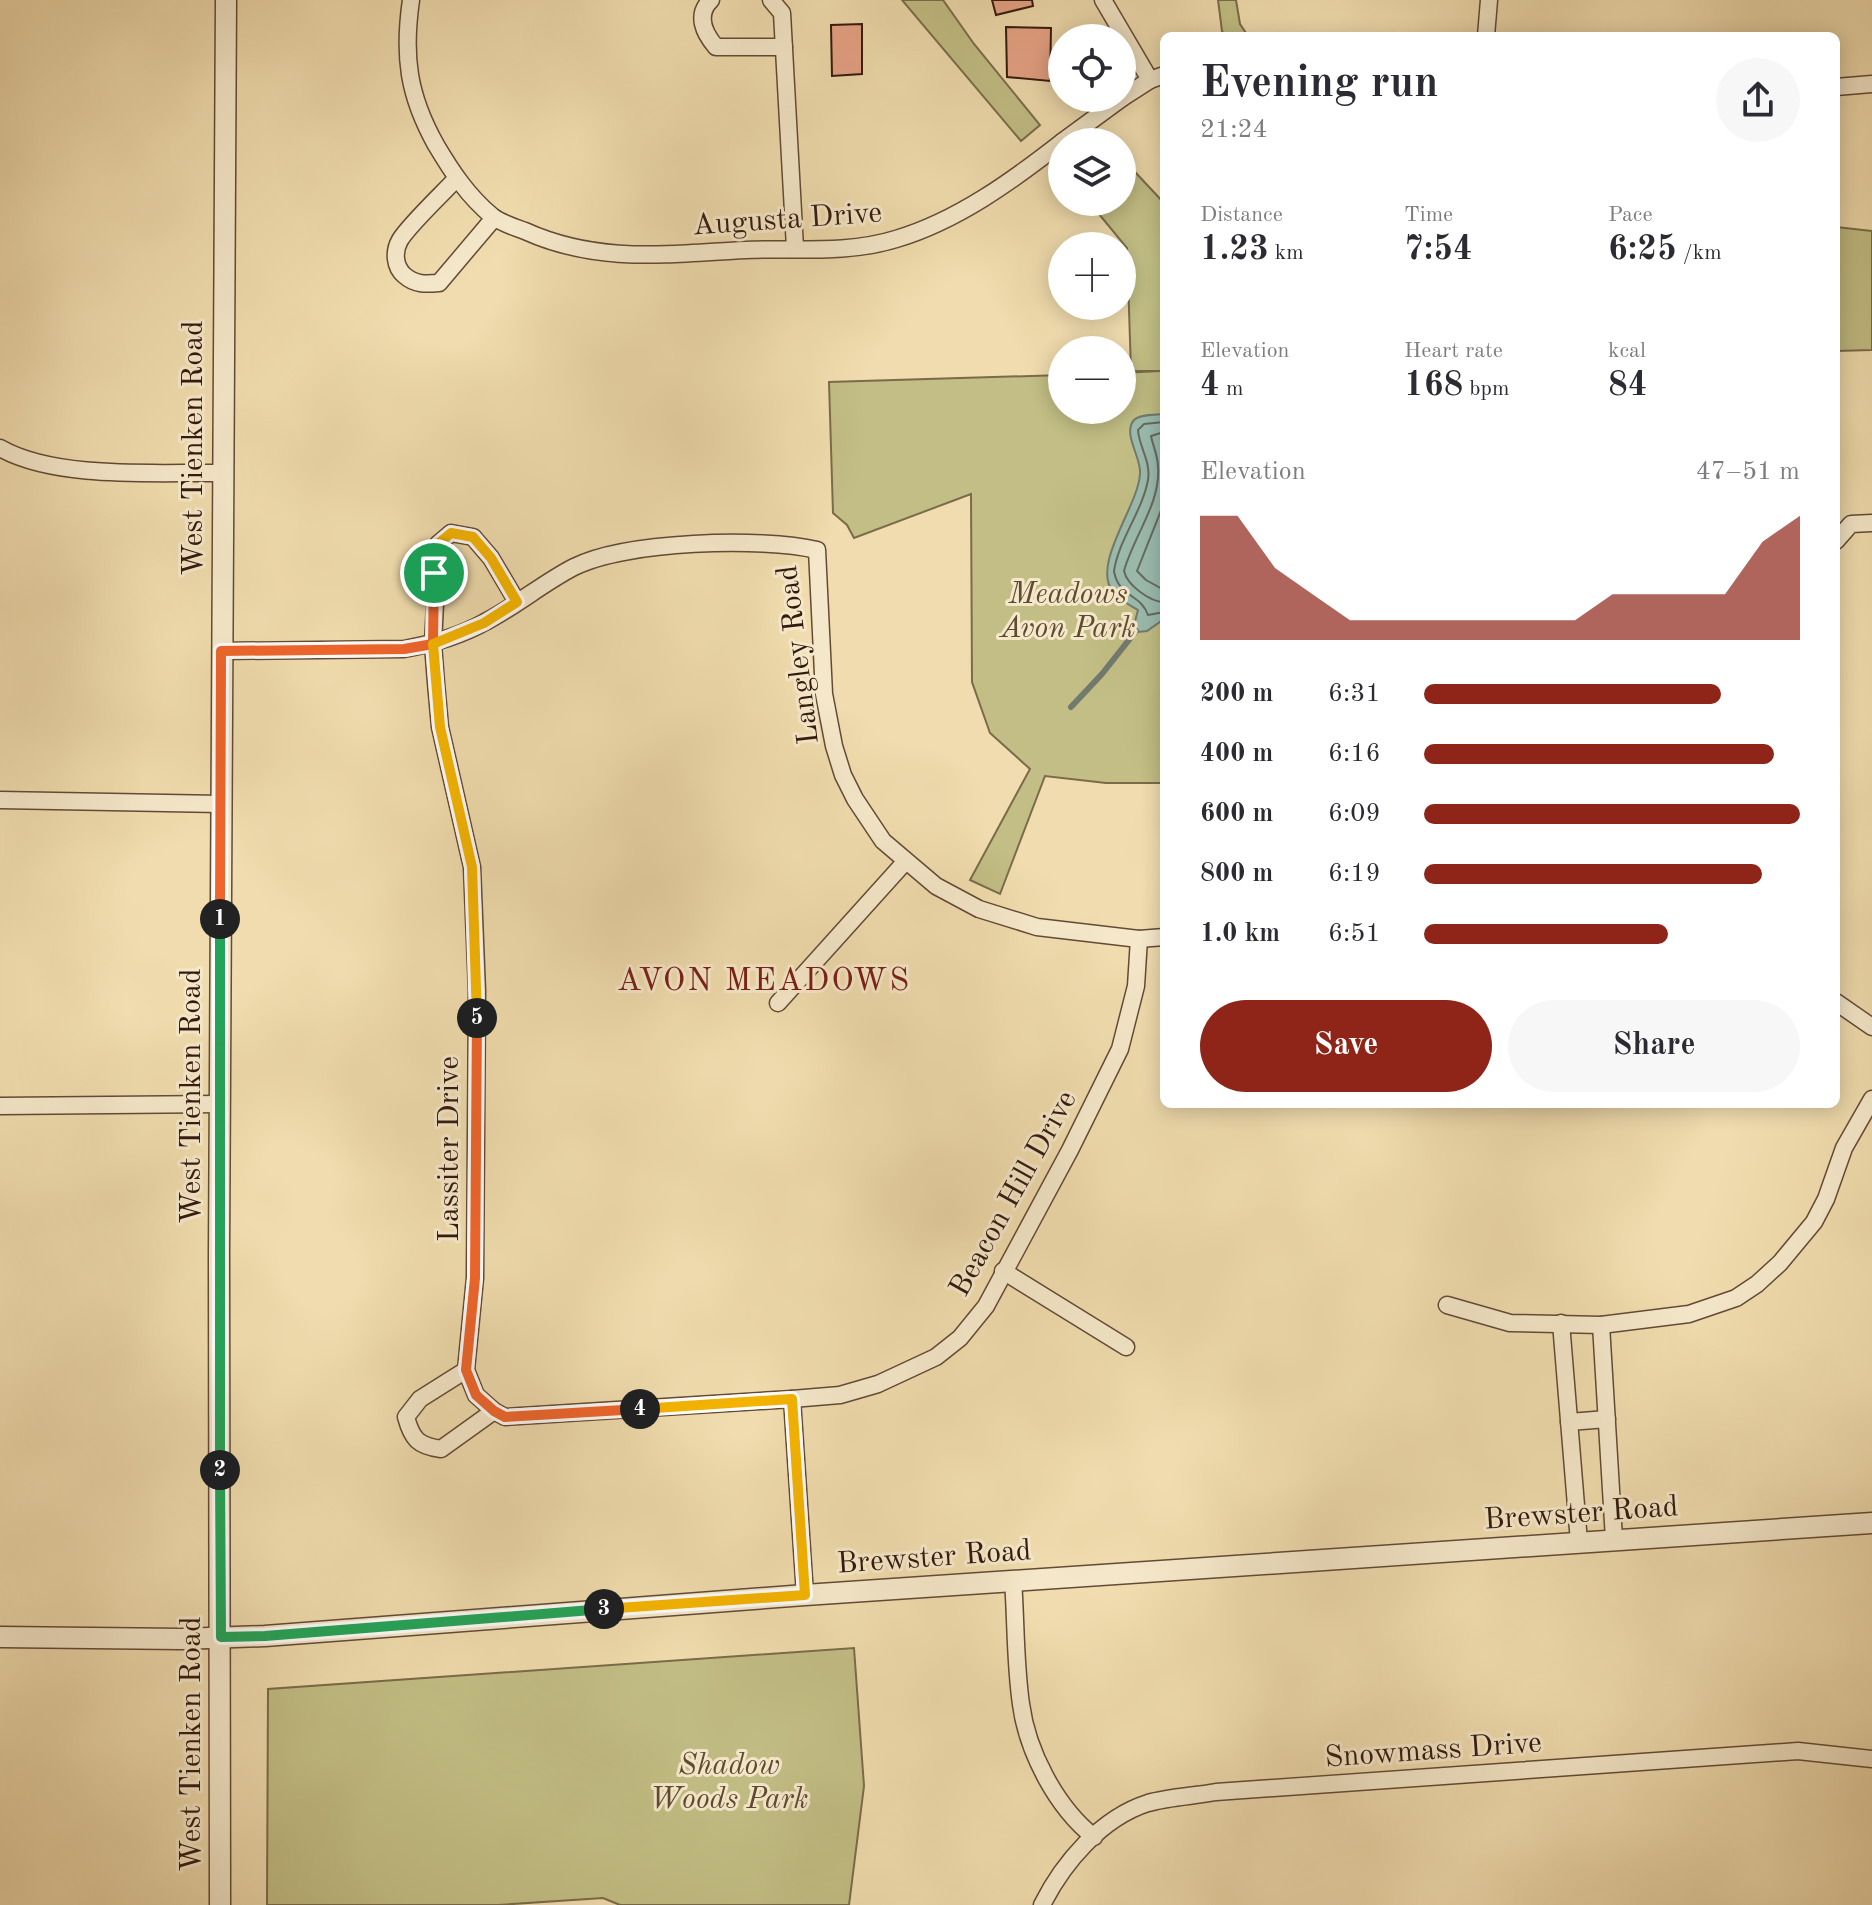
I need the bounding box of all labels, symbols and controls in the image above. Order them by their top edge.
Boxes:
map controls [1048,24,1136,424]
button: locate [1048,24,1136,112]
button: share [1716,58,1800,142]
text: Evening run [1200,62,1438,106]
text: 21:24 [1200,117,1268,143]
button: layers [1048,128,1136,216]
street label: Augusta Drive [691,198,883,242]
text: Distance [1200,204,1283,226]
text: Time [1404,204,1453,226]
text: Pace [1608,204,1653,226]
button: + [1048,232,1136,320]
text: 1.23 [1200,233,1269,267]
text: 7:54 [1404,233,1473,267]
text: 6:25 [1608,233,1677,267]
text: km [1269,242,1304,264]
text: /km [1677,242,1722,264]
street label: West Tienken Road [179,320,209,576]
button: − [1048,336,1136,424]
text: Elevation [1200,340,1290,362]
text: Heart rate [1404,340,1503,362]
text: kcal [1608,340,1646,362]
text: 4 [1200,369,1220,403]
text: 168 [1404,369,1463,403]
text: 84 [1608,369,1647,403]
text: m [1220,378,1243,400]
text: bpm [1463,378,1509,400]
text: Elevation [1200,459,1306,485]
text: 47–51 m [1696,459,1800,485]
pin [400,539,468,607]
icon: arrive [412,551,456,595]
street label: Langley Road [773,563,825,746]
park label: Meadows Avon Park [998,580,1136,644]
text: 200 m [1200,681,1273,707]
text: 6:31 [1328,681,1381,707]
text: 400 m [1200,741,1273,767]
text: 6:16 [1328,741,1381,767]
text: 600 m [1200,801,1273,827]
text: 6:09 [1328,801,1381,827]
text: 800 m [1200,861,1273,887]
text: 6:19 [1328,861,1381,887]
pin: 1 [200,899,240,939]
text: 1 [214,908,226,930]
text: 1.0 km [1200,921,1280,947]
text: 6:51 [1328,921,1381,947]
district label: AVON MEADOWS [617,966,911,998]
street label: West Tienken Road [177,968,207,1224]
pin: 5 [457,998,497,1038]
button: Save [1200,1000,1492,1092]
button: Share [1508,1000,1800,1092]
text: 5 [471,1007,483,1029]
street label: Lassiter Drive [435,1056,465,1242]
street label: Beacon Hill Drive [945,1086,1083,1302]
pin: 4 [620,1389,660,1429]
text: 4 [634,1398,646,1420]
pin: 2 [200,1450,240,1490]
text: 2 [214,1459,226,1481]
street label: Brewster Road [1483,1492,1679,1536]
street label: Brewster Road [836,1536,1032,1580]
pin: 3 [584,1589,624,1629]
text: 3 [598,1598,610,1620]
street label: West Tienken Road [177,1616,207,1872]
street label: Snowmass Drive [1324,1728,1543,1774]
park label: Shadow Woods Park [650,1751,808,1815]

